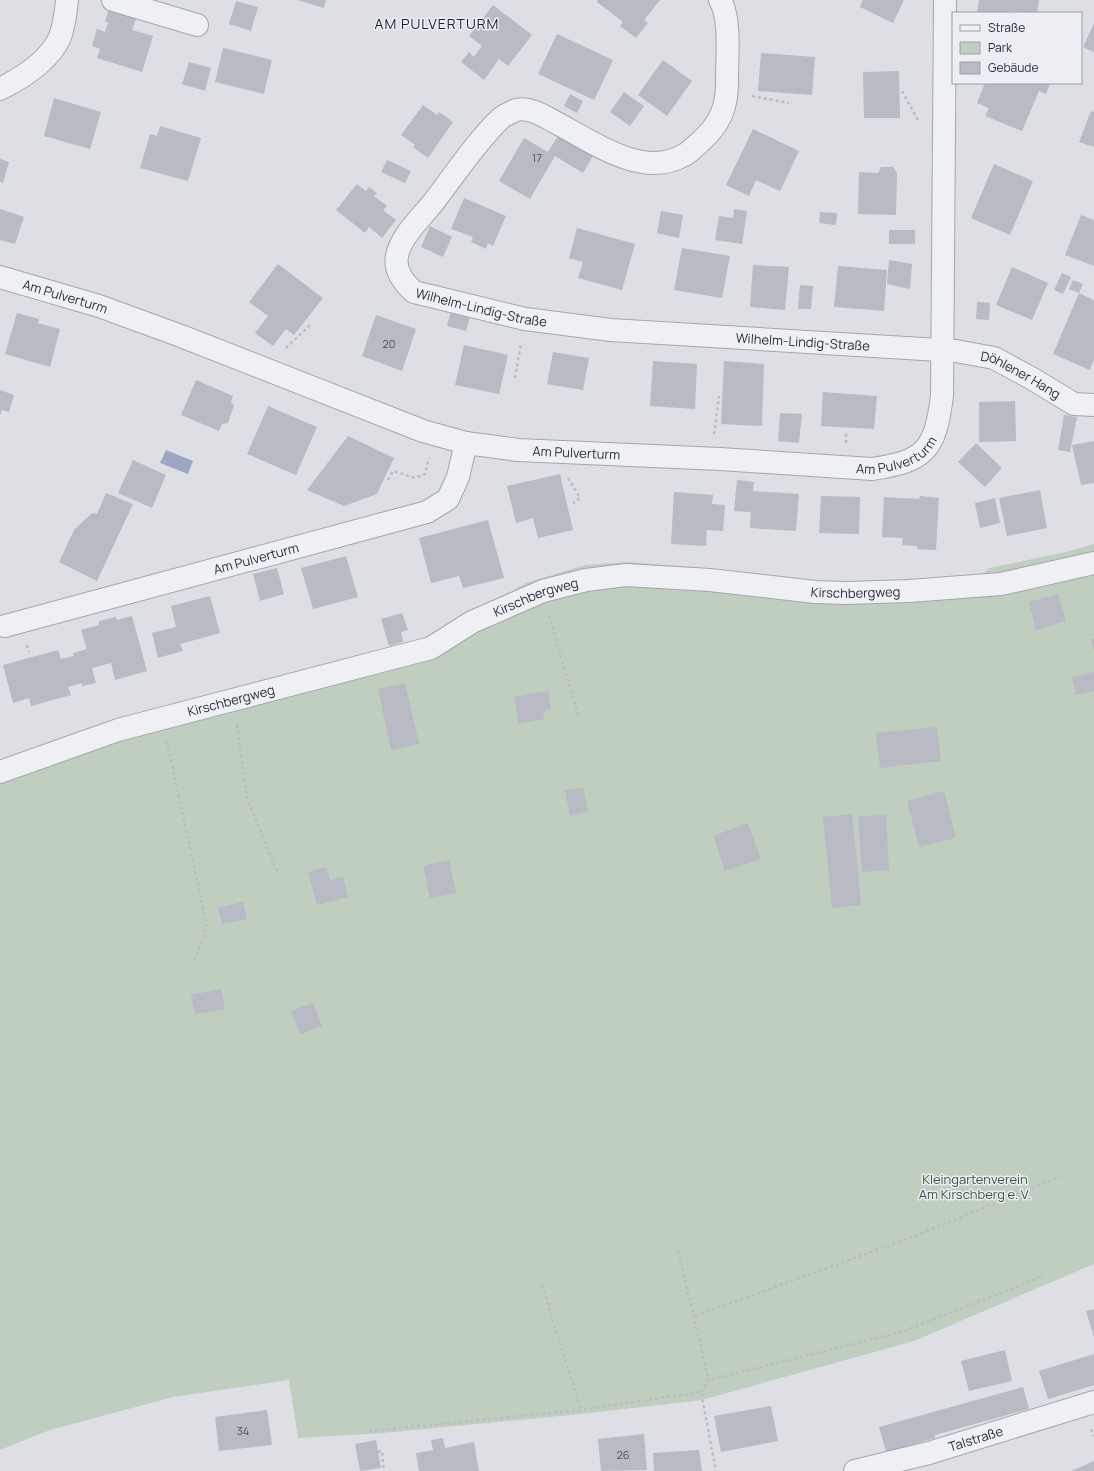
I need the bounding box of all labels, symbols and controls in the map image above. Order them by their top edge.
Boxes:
legend [952,12,1082,84]
district label: AM PULVERTURM [375,14,499,33]
text: Straße [988,19,1025,36]
text: Park [988,39,1013,56]
text: Gebäude [988,59,1039,76]
house number: 17 [532,150,542,165]
street label: Am Pulverturm [21,275,110,317]
street label: Wilhelm-Lindig-Straße [414,284,549,331]
street label: Wilhelm-Lindig-Straße [735,329,871,355]
house number: 20 [383,336,395,351]
street label: Döhlener Hang [979,347,1064,403]
street label: Am Pulverturm [855,433,941,478]
street label: Am Pulverturm [532,442,621,464]
street label: Am Pulverturm [211,538,301,578]
street label: Kirschbergweg [490,573,580,621]
street label: Kirschbergweg [810,582,901,602]
street label: Kirschbergweg [185,680,276,720]
park label: Kleingartenverein Am Kirschberg e. V. [919,1170,1031,1203]
street label: Talstraße [946,1422,1006,1455]
house number: 34 [237,1423,249,1438]
house number: 26 [616,1447,630,1462]

